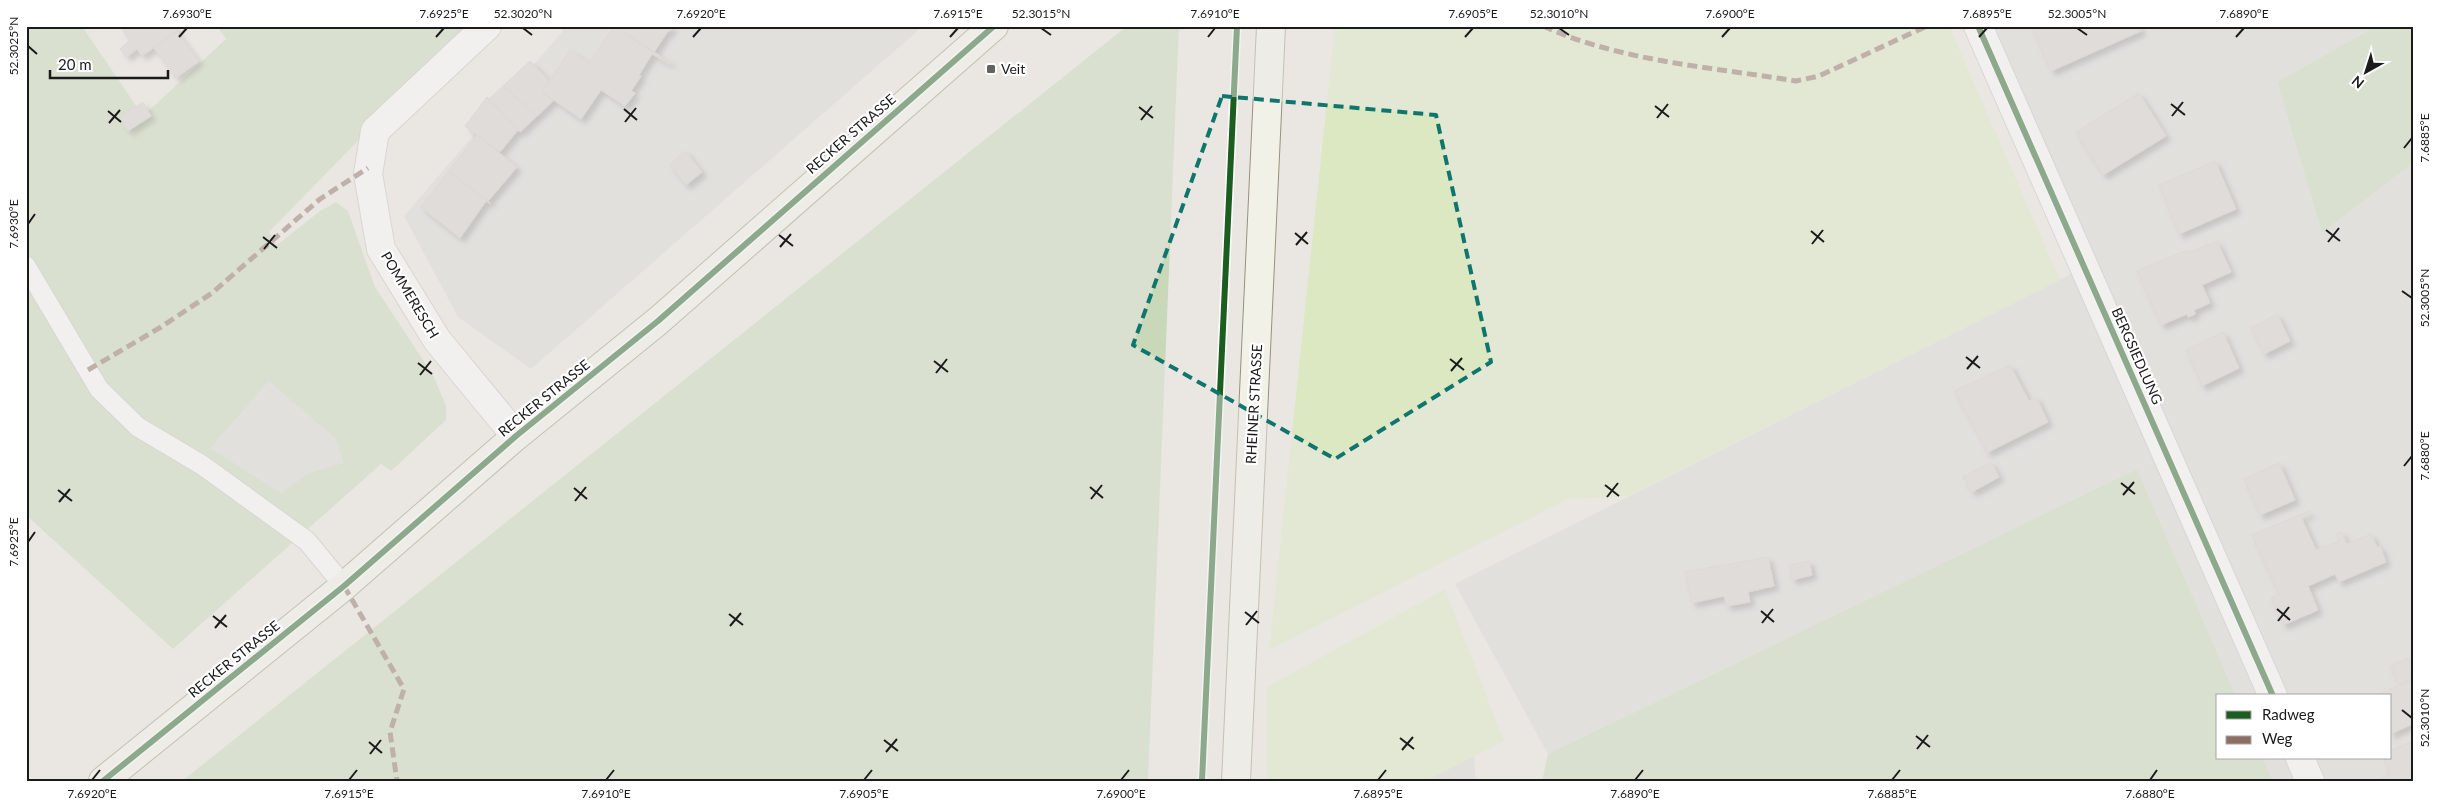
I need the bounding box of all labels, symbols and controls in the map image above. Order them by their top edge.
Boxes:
text: 7.6930°E [162,6,212,21]
text: 7.6925°E [419,6,469,21]
text: 52.3020°N [494,6,552,21]
text: 7.6920°E [676,6,726,21]
text: 7.6915°E [933,6,983,21]
text: 52.3015°N [1012,6,1070,21]
text: 7.6910°E [1190,6,1240,21]
text: 7.6905°E [1448,6,1498,21]
text: 52.3010°N [1530,6,1588,21]
text: 7.6900°E [1705,6,1755,21]
text: 7.6895°E [1962,6,2012,21]
text: 52.3005°N [2048,6,2106,21]
text: 7.6890°E [2219,6,2269,21]
text: 52.3025°N [6,17,21,75]
scale bar [50,48,168,80]
north arrow [2342,48,2392,98]
text: 20 m [58,55,92,73]
place label: Veit [1001,60,1025,77]
marker: Veit [985,63,997,75]
text: N [2348,72,2367,92]
street label: RECKER STRASSE [802,90,899,177]
text: 7.6885°E [2417,113,2432,163]
text: 7.6930°E [6,199,21,249]
street label: POMMERESCH [378,248,443,341]
text: 52.3005°N [2417,269,2432,327]
street label: BERGSIEDLUNG [2108,305,2166,407]
street label: RHEINER STRASSE [1242,344,1265,464]
street label: RECKER STRASSE [494,355,593,440]
text: 7.6880°E [2417,431,2432,481]
text: 7.6925°E [6,517,21,567]
street label: RECKER STRASSE [184,616,283,701]
text: 52.3010°N [2417,689,2432,747]
legend [2216,694,2392,760]
text: Radweg [2262,705,2315,723]
text: Weg [2262,729,2293,747]
text: 7.6920°E [67,786,117,801]
text: 7.6915°E [324,786,374,801]
text: 7.6910°E [581,786,631,801]
text: 7.6905°E [839,786,889,801]
text: 7.6900°E [1096,786,1146,801]
text: 7.6895°E [1353,786,1403,801]
text: 7.6890°E [1610,786,1660,801]
text: 7.6885°E [1867,786,1917,801]
text: 7.6880°E [2125,786,2175,801]

